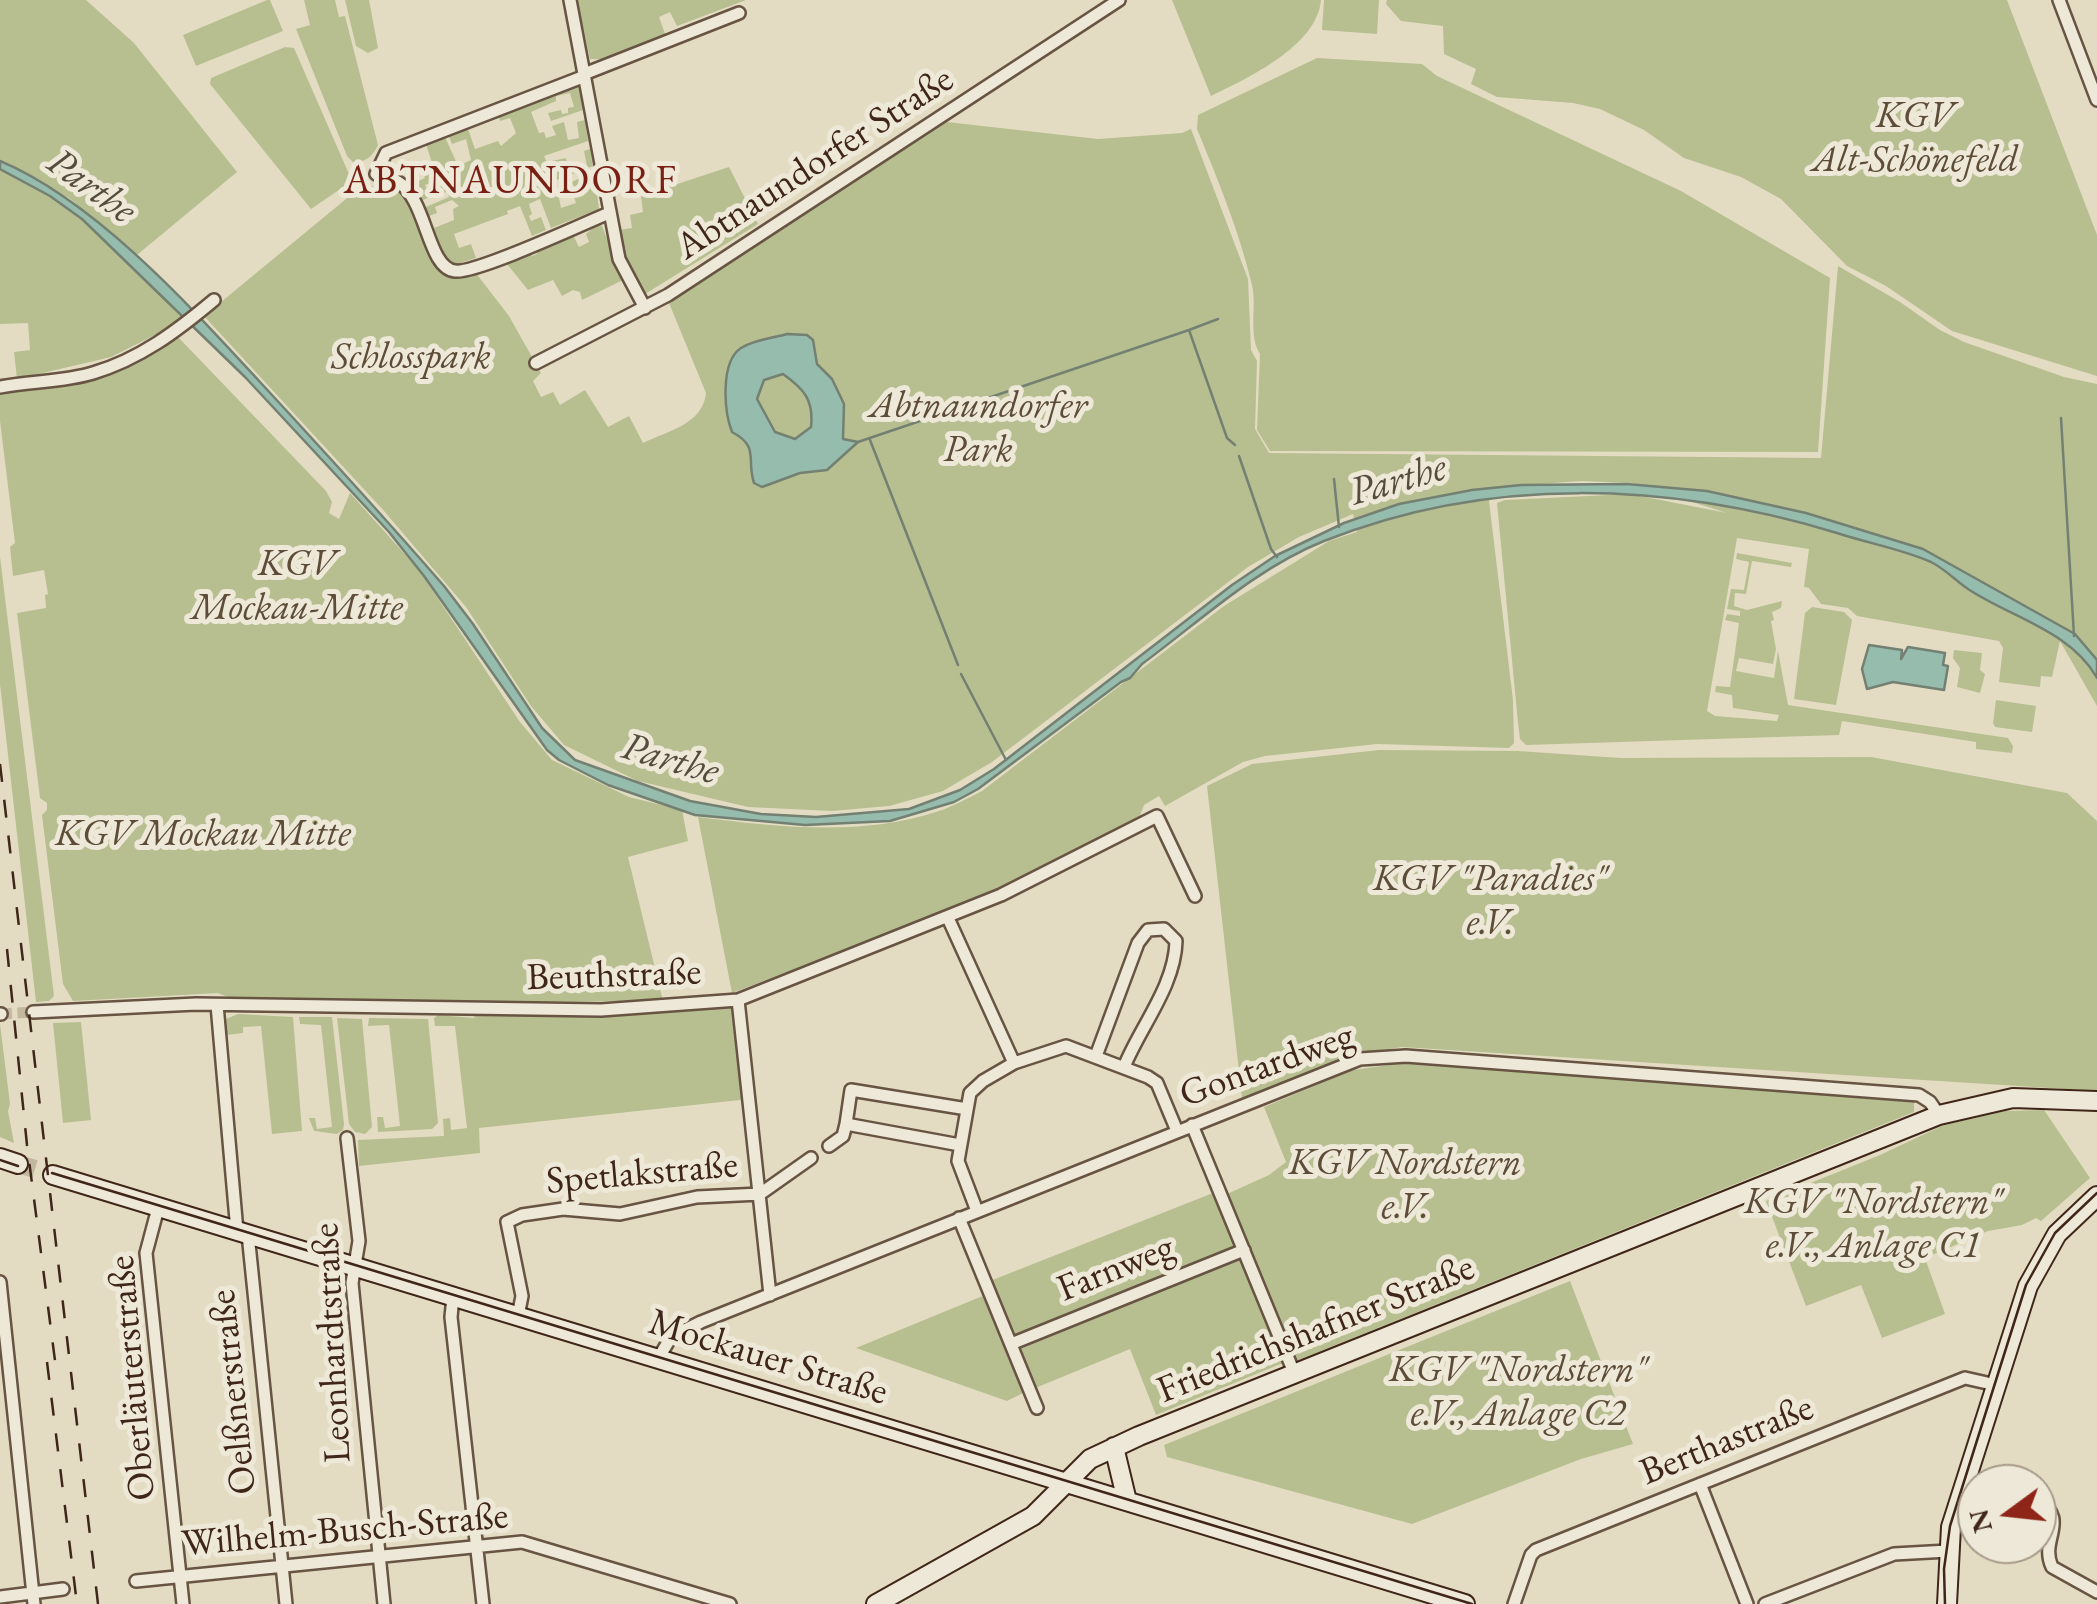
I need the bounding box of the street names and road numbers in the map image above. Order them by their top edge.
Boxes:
street label: Abtnaundorfer Straße [668,57,962,271]
street label: Beuthstraße [526,950,702,1002]
street label: Gontardweg [1174,1013,1360,1119]
street label: Spetlakstraße [544,1143,740,1205]
street label: Leonhardtstraße [304,1222,362,1464]
street label: Farnweg [1051,1225,1181,1313]
street label: Friedrichshafner Straße [1151,1246,1481,1414]
street label: Oberläuterstraße [100,1254,166,1502]
street label: Oelßnerstraße [201,1287,267,1497]
street label: Mockauer Straße [643,1300,893,1416]
street label: Berthastraße [1634,1386,1820,1496]
street label: Wilhelm-Busch-Straße [180,1494,510,1568]

